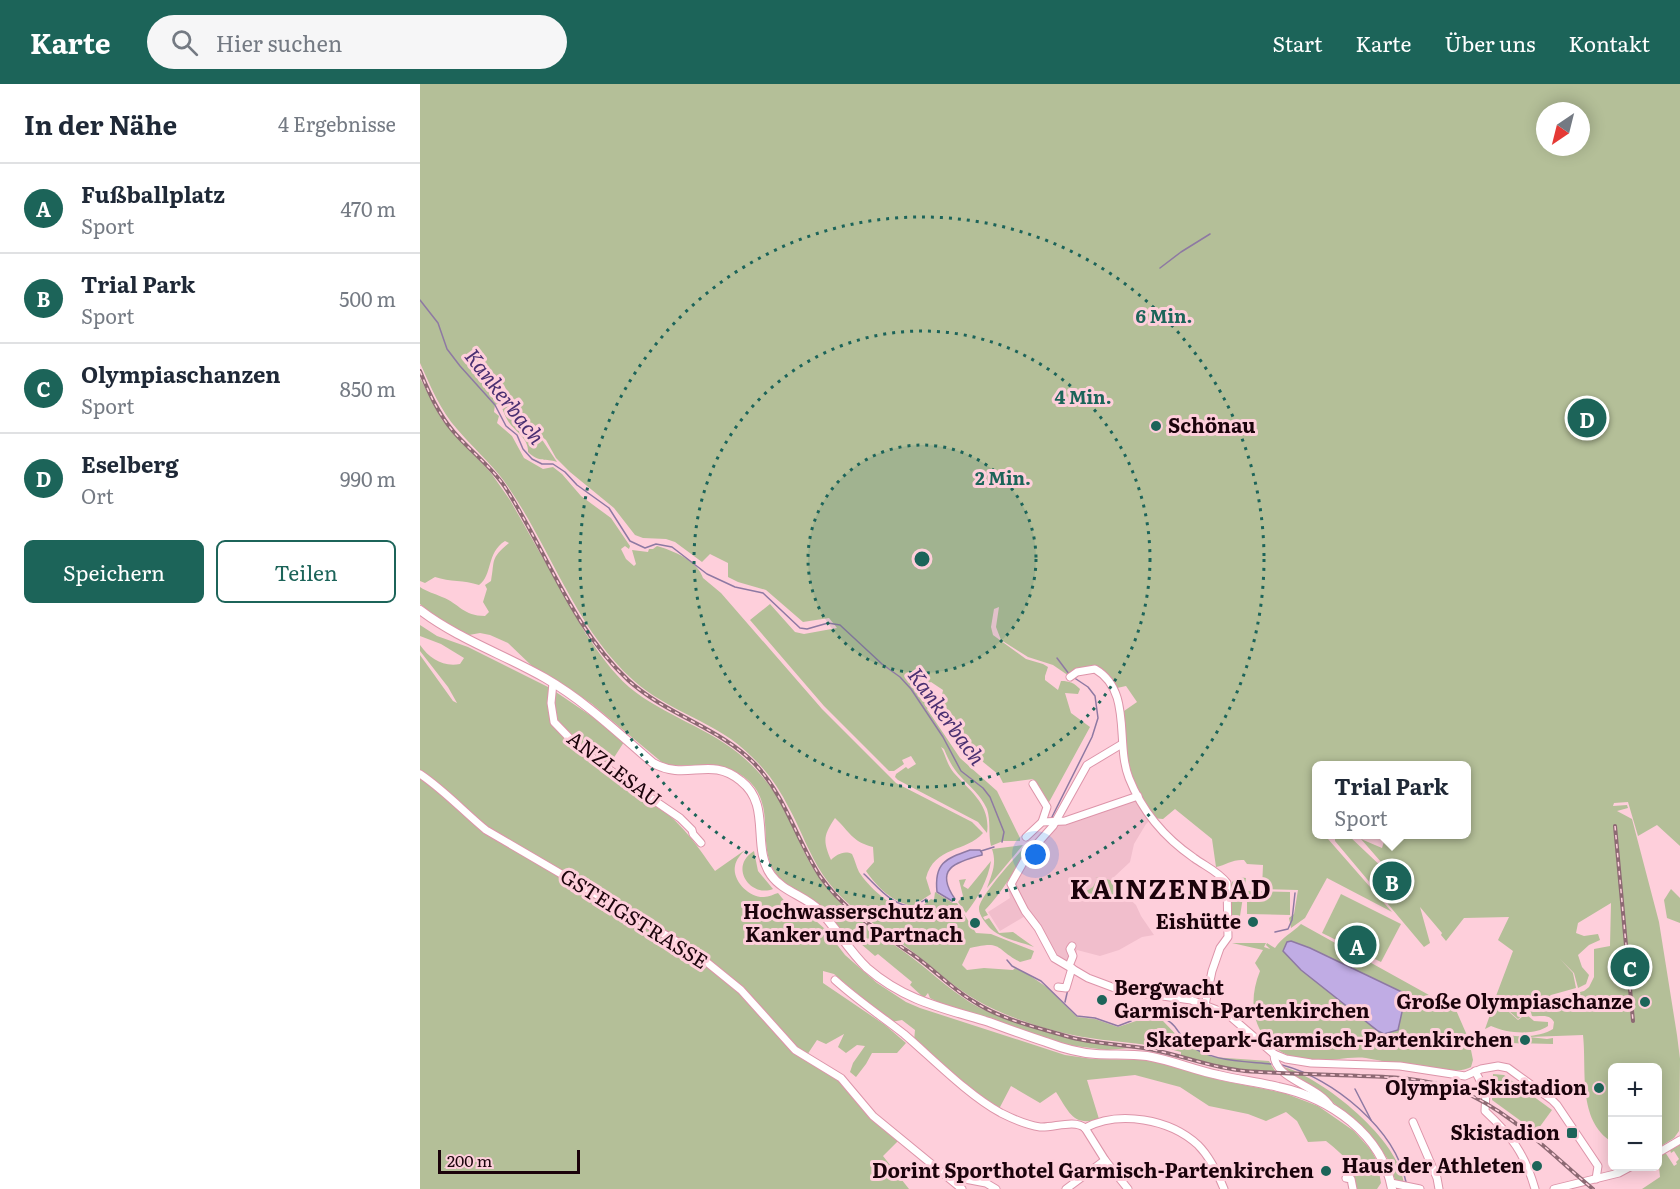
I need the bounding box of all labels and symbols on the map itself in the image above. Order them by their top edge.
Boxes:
north arrow [1536,102,1590,156]
text: 6 Min. [1136,302,1192,329]
water label: Kankerbach [459,341,554,450]
text: 4 Min. [1054,383,1112,410]
pin: D [1568,396,1606,440]
place label: Schönau [1168,409,1256,439]
marker: Schönau [1149,419,1163,433]
text: 2 Min. [975,464,1031,491]
centre of rings [912,549,932,569]
water label: Kankerbach [902,660,994,771]
street label: ANZLESAU [562,722,669,813]
your location [1021,840,1050,869]
pin: B [1372,858,1412,904]
street label: GSTEIGSTRASSE [555,860,715,975]
district label: KAINZENBAD [1070,868,1272,907]
place label: Hochwasserschutz an Kanker und Partnach [743,895,963,948]
place label: Eishütte [1155,905,1241,935]
marker: Eishütte [1246,915,1260,929]
marker: Hochwasserschutz an Kanker und Partnach [968,916,982,930]
pin: A [1338,922,1376,968]
pin: C [1610,944,1650,990]
place label: Bergwacht Garmisch-Partenkirchen [1114,971,1370,1024]
place label: Große Olympiaschanze [1396,985,1633,1015]
marker: Bergwacht Garmisch-Partenkirchen [1095,993,1109,1007]
marker: Große Olympiaschanze [1638,995,1652,1009]
place label: Skatepark-Garmisch-Partenkirchen [1146,1023,1513,1053]
marker: Skatepark-Garmisch-Partenkirchen [1518,1033,1532,1047]
place label: Olympia-Skistadion [1385,1071,1587,1101]
marker: Olympia-Skistadion [1592,1081,1606,1095]
place label: Skistadion [1451,1116,1560,1146]
marker: Skistadion [1565,1126,1579,1140]
scale bar [438,1147,580,1174]
place label: Haus der Athleten [1342,1149,1525,1179]
place label: Dorint Sporthotel Garmisch-Partenkirchen [872,1154,1314,1184]
marker: Haus der Athleten [1530,1159,1544,1173]
marker: Dorint Sporthotel Garmisch-Partenkirchen [1319,1164,1333,1178]

